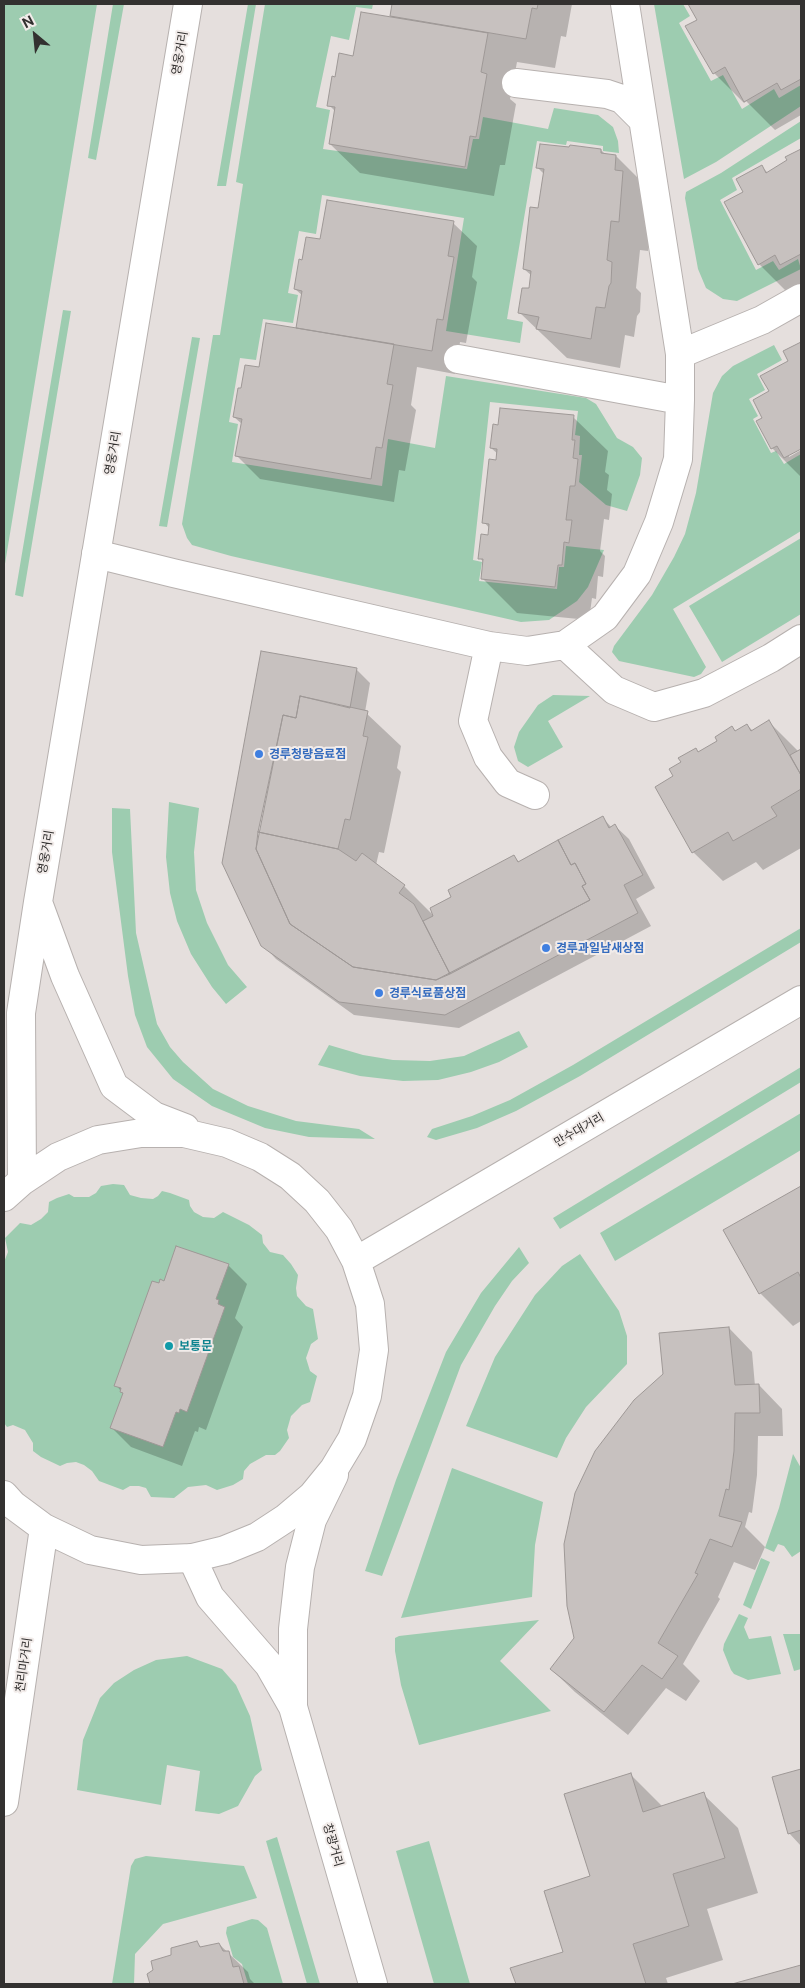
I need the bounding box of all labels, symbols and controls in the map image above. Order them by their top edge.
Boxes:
north arrow [10,10,60,60]
text: N [19,12,37,31]
street label: 영웅거리 [169,30,191,76]
street label: 영웅거리 [102,430,124,476]
place label: 경루청량음료점 [269,747,346,761]
marker: 경루청량음료점 [253,748,265,760]
street label: 영웅거리 [35,829,57,875]
place label: 경루과일남새상점 [556,941,644,955]
marker: 경루과일남새상점 [540,942,552,954]
place label: 경루식료품상점 [389,986,466,1000]
marker: 경루식료품상점 [373,987,385,999]
street label: 만수대거리 [551,1110,607,1150]
place label: 보통문 [179,1339,212,1353]
marker: 보통문 [163,1340,175,1352]
street label: 천리마거리 [13,1637,35,1693]
street label: 창광거리 [320,1822,346,1868]

